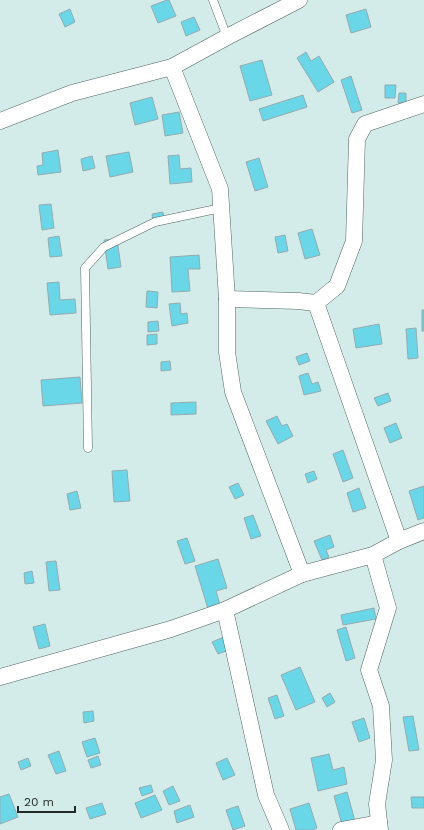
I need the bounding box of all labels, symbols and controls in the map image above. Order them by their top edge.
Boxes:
scale bar [18,788,75,814]
text: 20 m [24,795,54,809]

